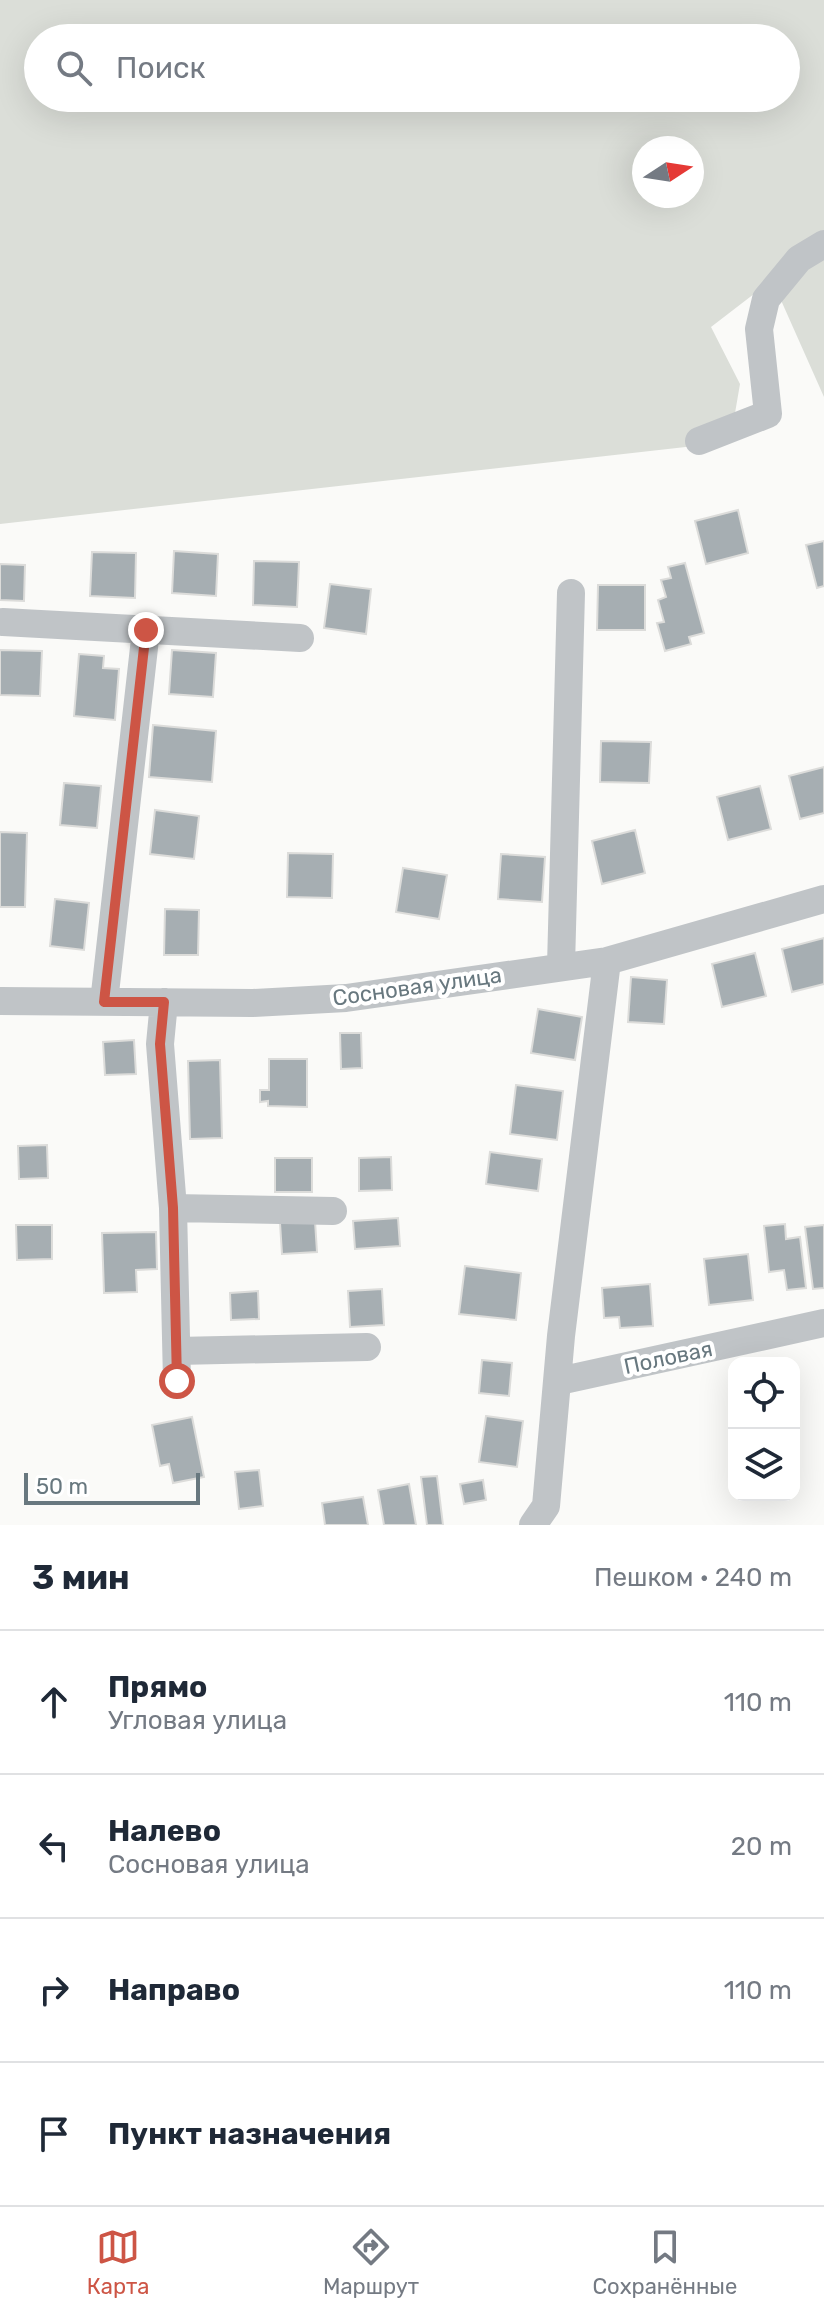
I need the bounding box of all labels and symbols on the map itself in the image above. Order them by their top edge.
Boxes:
north arrow [632,136,704,208]
route end [128,612,164,648]
street label: Сосновая улица [331,961,503,1012]
street label: Половая [621,1335,715,1380]
route start [159,1363,195,1399]
scale bar [24,1469,200,1505]

